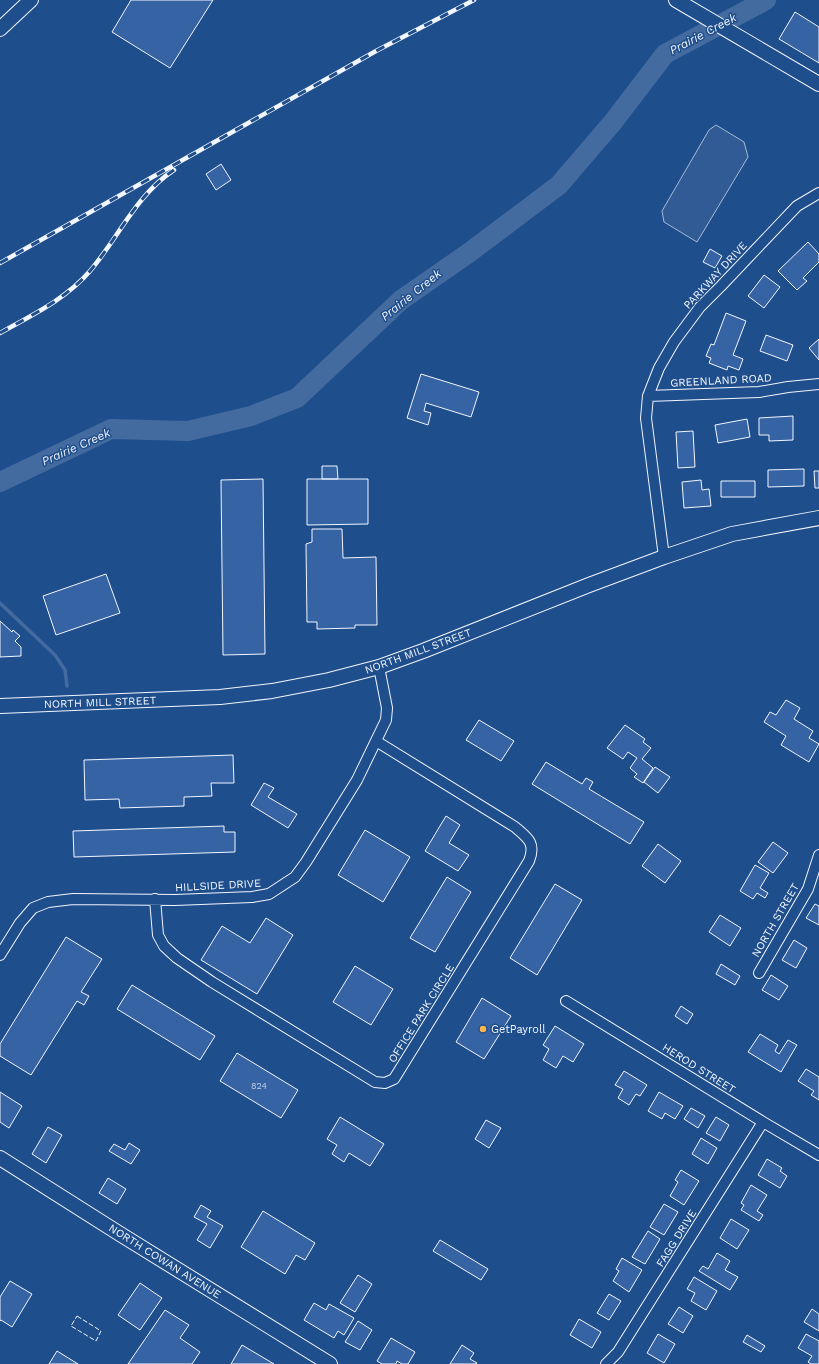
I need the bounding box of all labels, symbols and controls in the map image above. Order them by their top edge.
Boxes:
water label: Prairie Creek [667,10,739,57]
street label: PARKWAY DRIVE [681,239,750,312]
water label: Prairie Creek [378,266,444,324]
street label: GREENLAND ROAD [670,371,772,390]
water label: Prairie Creek [39,425,113,468]
street label: NORTH MILL STREET [363,626,474,677]
street label: NORTH MILL STREET [44,694,157,711]
street label: HILLSIDE DRIVE [175,877,261,894]
street label: NORTH STREET [749,881,802,960]
street label: OFFICE PARK CIRCLE [386,961,457,1065]
place label: GetPayroll [491,1023,546,1036]
marker: GetPayroll [478,1024,488,1034]
street label: HEROD STREET [660,1041,738,1096]
house number: 824 [251,1081,268,1091]
street label: FAGG DRIVE [654,1207,699,1269]
street label: NORTH COWAN AVENUE [106,1221,223,1301]

